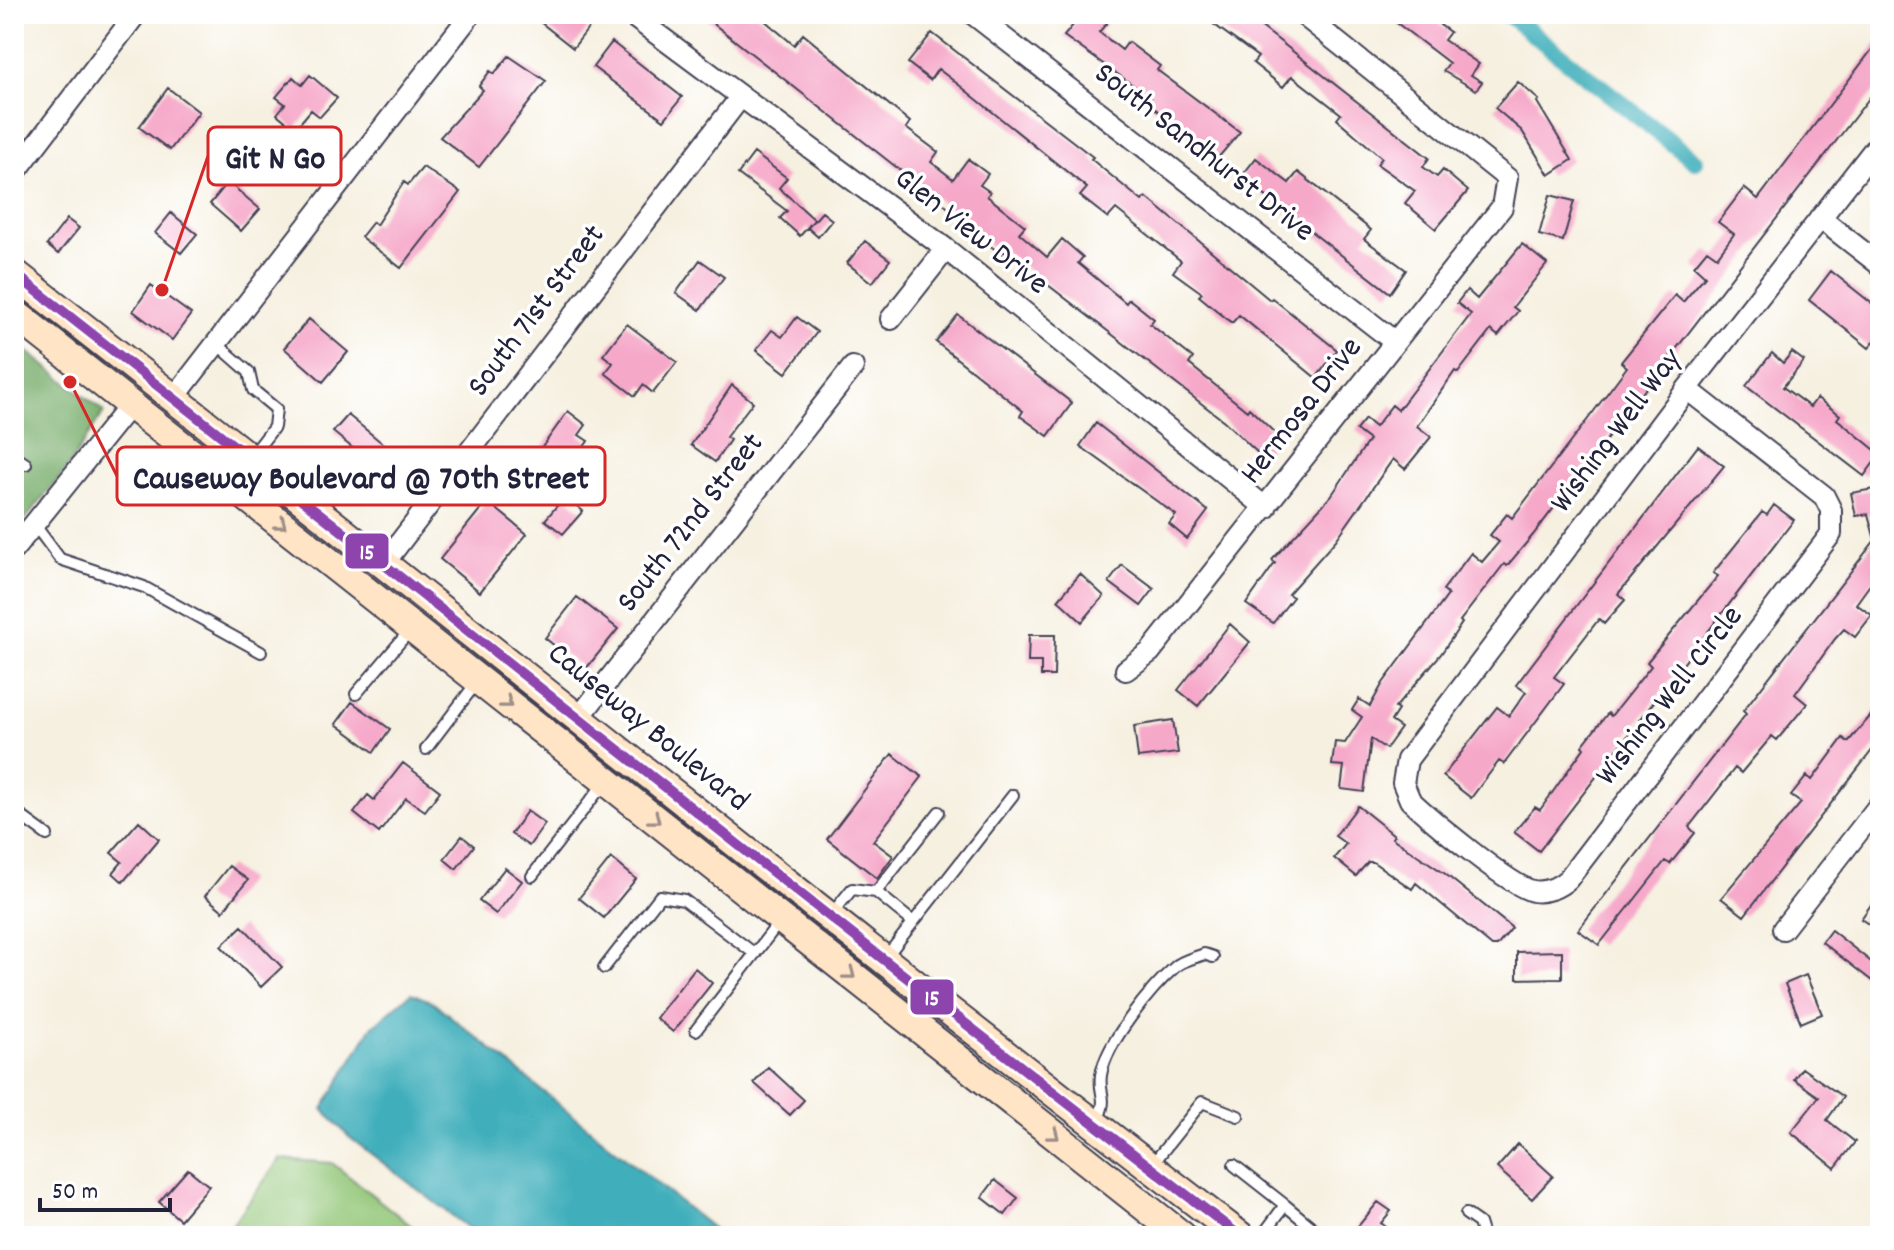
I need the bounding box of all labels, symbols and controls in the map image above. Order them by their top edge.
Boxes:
street label: South Sandhurst Drive [1083,53,1323,255]
callout: Git N Go [208,127,341,185]
text: Git N Go [225,137,325,186]
street label: Glen View Drive [883,158,1057,308]
street label: South 71st Street [458,216,618,408]
street label: Hermosa Drive [1231,328,1375,496]
street label: Wishing Well Way [1541,339,1696,524]
street label: South 72nd Street [607,424,777,624]
callout: Causeway Boulevard @ 70th Street [117,447,605,505]
text: Causeway Boulevard @ 70th Street [133,457,590,506]
one-way arrow [272,515,287,529]
line badge: 15 [344,532,390,570]
text: 15 [359,539,375,570]
street label: Wishing Well Circle [1586,597,1756,797]
street label: Causeway Boulevard [536,633,758,825]
one-way arrow [498,693,513,707]
one-way arrow [646,810,661,824]
one-way arrow [841,964,855,979]
line badge: 15 [909,978,955,1016]
text: 15 [924,985,940,1016]
one-way arrow [1045,1125,1059,1140]
scale bar [40,1162,170,1212]
text: 50 m [52,1176,98,1210]

